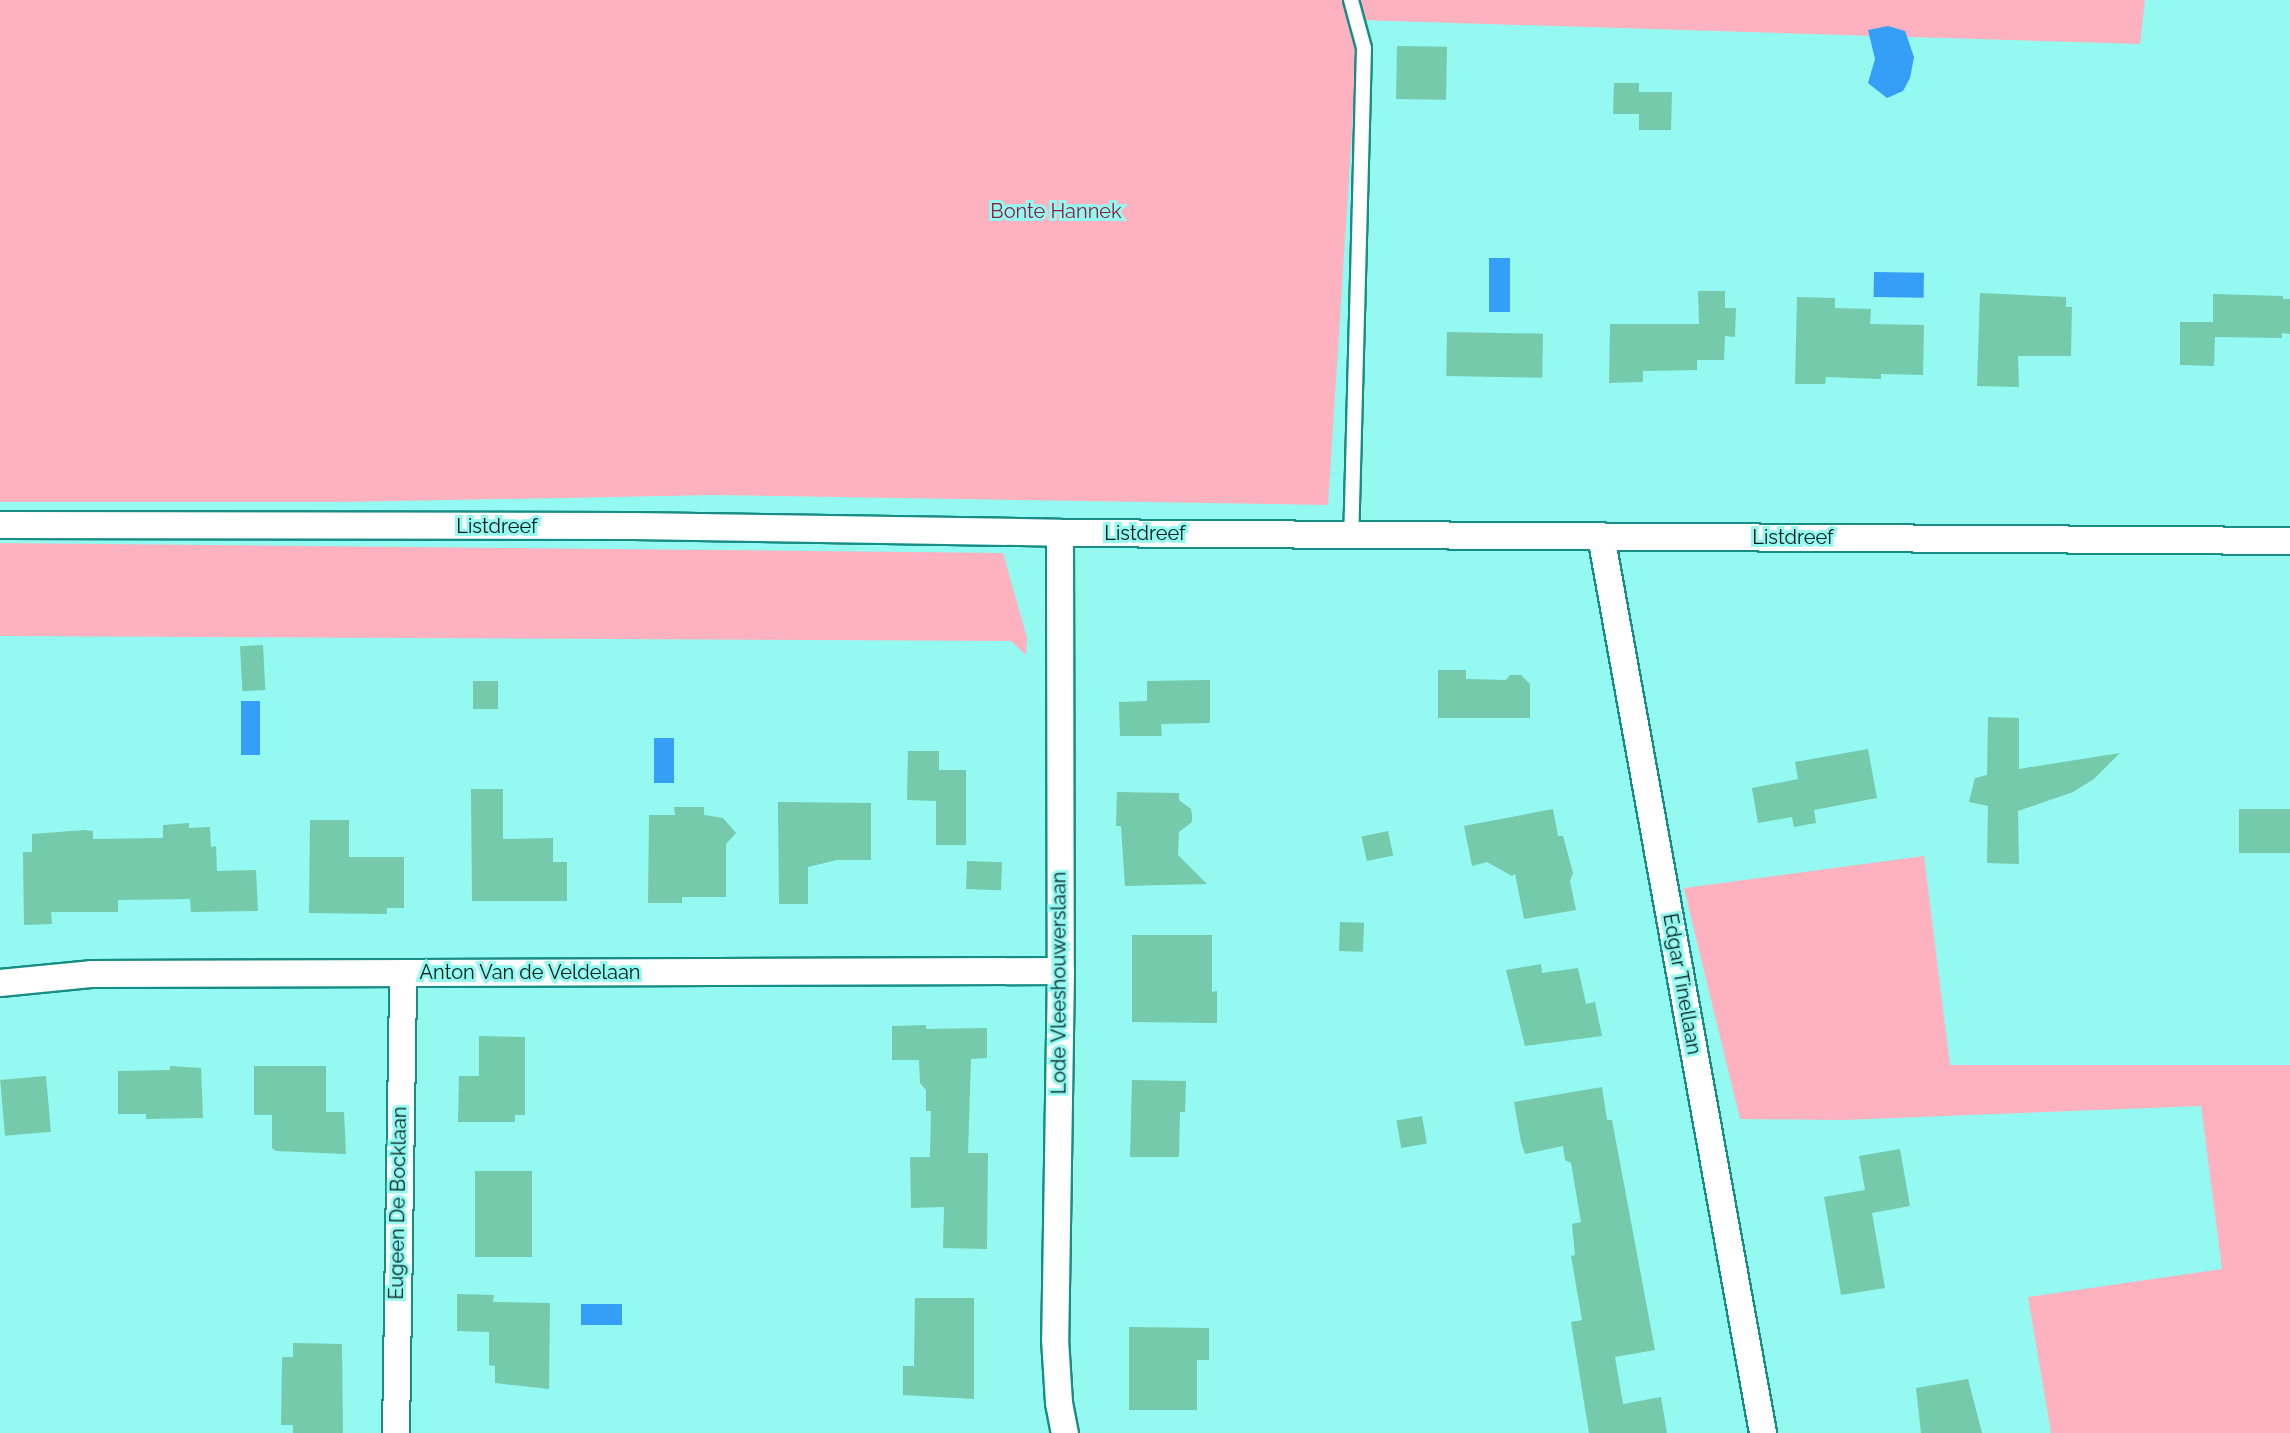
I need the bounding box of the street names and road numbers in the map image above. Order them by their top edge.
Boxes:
street label: Listdreef [456,514,538,538]
street label: Listdreef [1104,521,1186,545]
street label: Listdreef [1752,525,1834,549]
street label: Lode Vleeshouwerslaan [1047,871,1071,1095]
street label: Edgar Tinellaan [1658,911,1706,1057]
street label: Anton Van de Veldelaan [419,960,641,984]
street label: Eugeen De Bocklaan [384,1106,412,1300]

